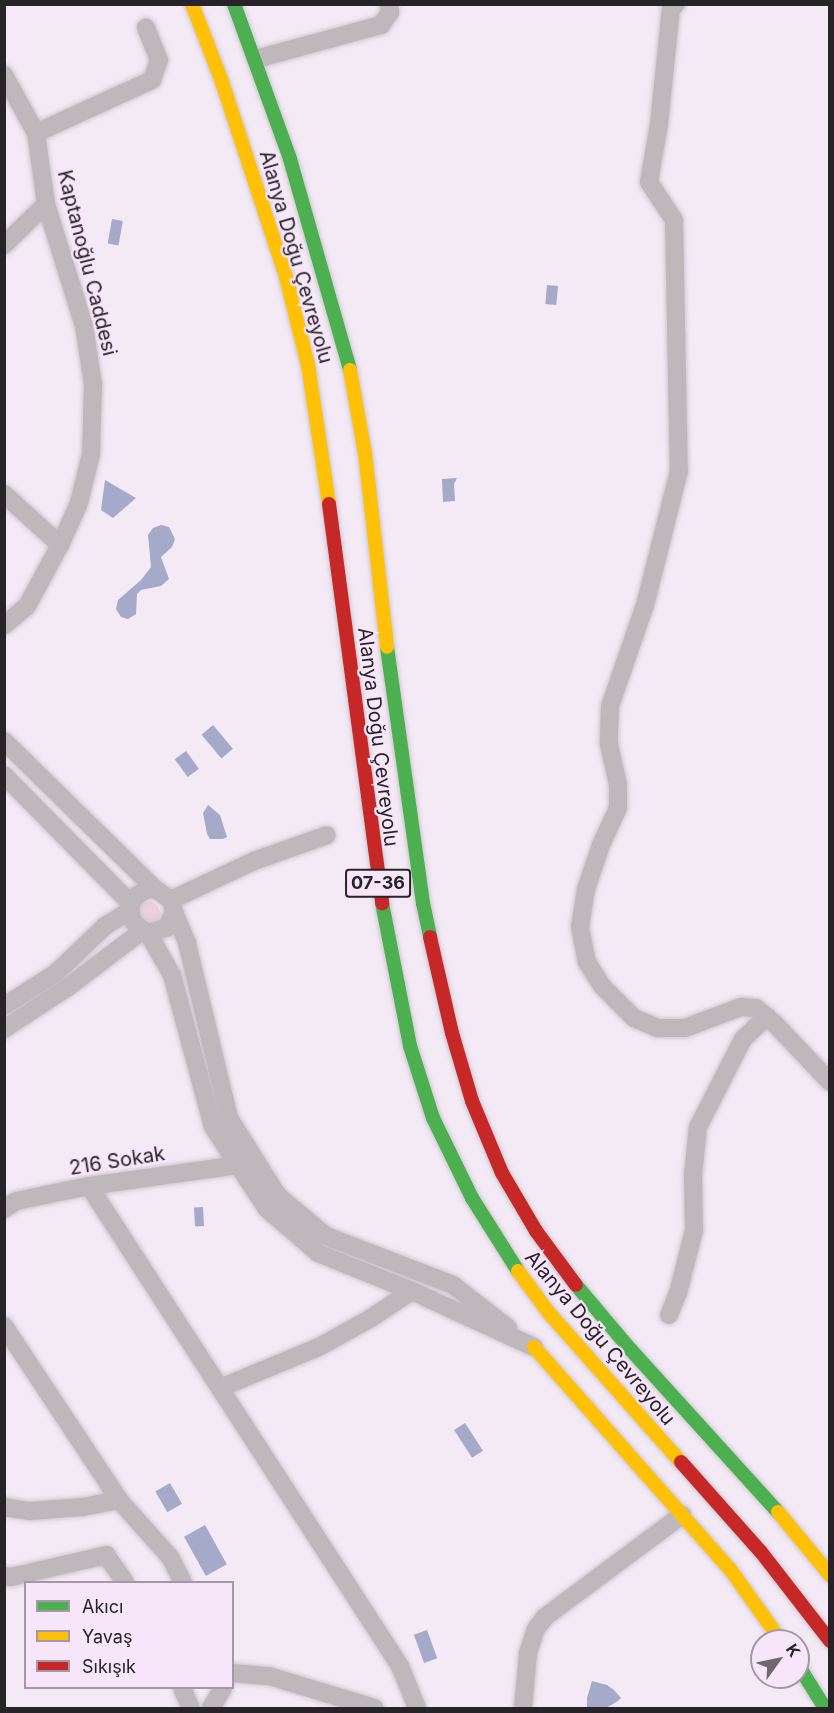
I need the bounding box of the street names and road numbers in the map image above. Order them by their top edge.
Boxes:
street label: Alanya Doğu Çevreyolu [254,148,338,366]
street label: Kaptanoğlu Caddesi [52,168,122,358]
street label: Alanya Doğu Çevreyolu [353,626,403,848]
road number: 07-36 [345,868,411,898]
street label: 216 Sokak [68,1142,166,1180]
street label: Alanya Doğu Çevreyolu [520,1246,680,1430]

